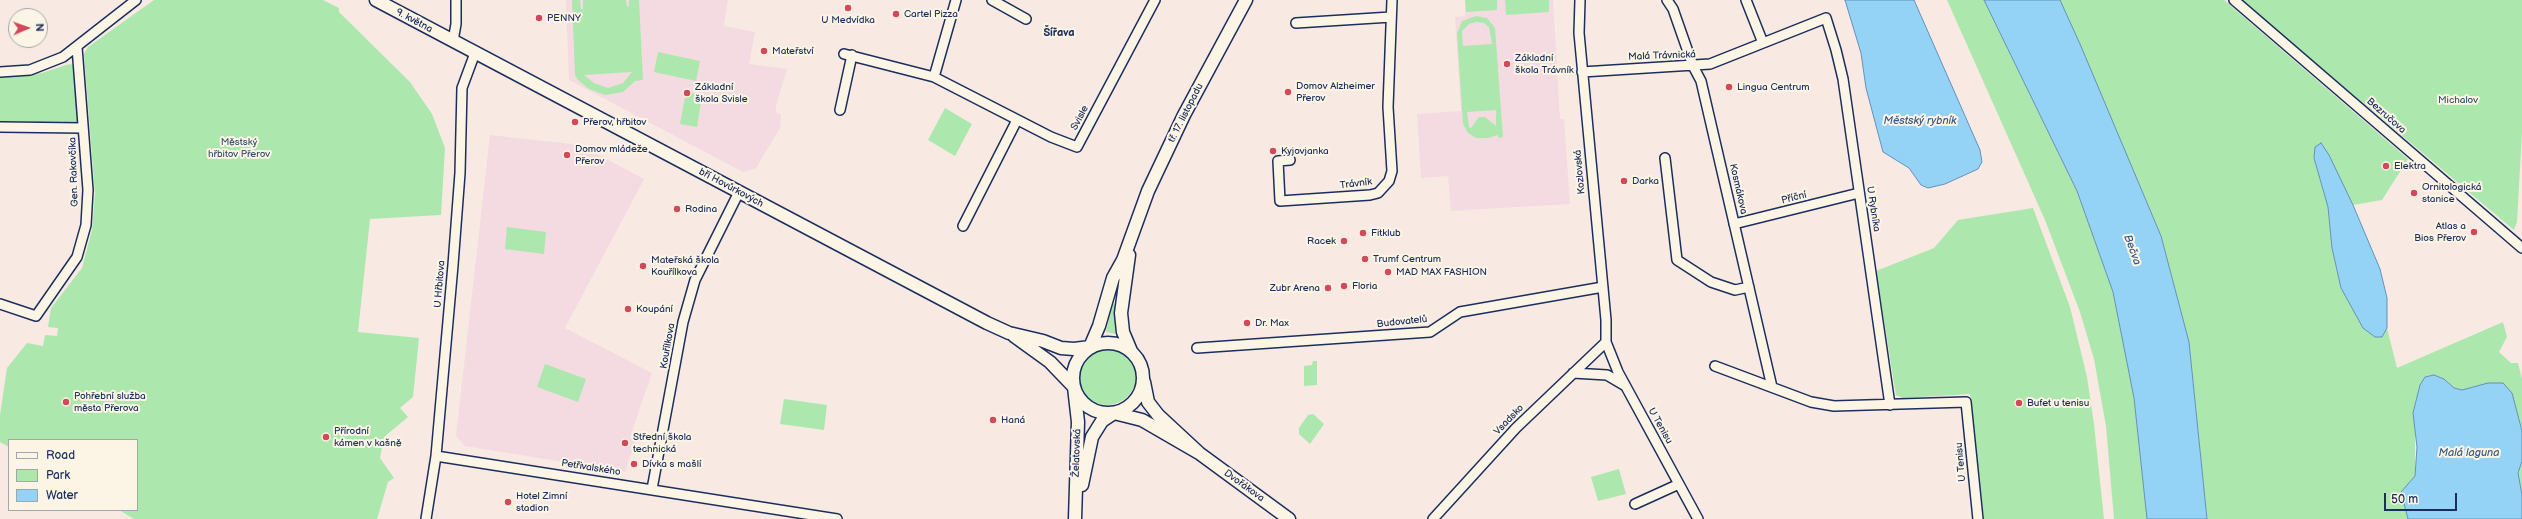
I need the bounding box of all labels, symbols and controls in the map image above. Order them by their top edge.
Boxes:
marker: U Medvídka [843,3,853,13]
street label: 9. května [394,6,434,36]
north arrow [8,8,48,48]
place label: Cartel Pizza [904,8,958,20]
marker: Cartel Pizza [891,9,901,19]
place label: PENNY [547,12,581,24]
marker: PENNY [534,13,544,23]
place label: U Medvídka [821,14,875,26]
text: N [33,23,46,32]
district label: Šířava [1043,26,1075,40]
place label: Mateřství [772,45,814,57]
marker: Mateřství [759,46,769,56]
street label: Malá Trávnická [1628,49,1696,63]
place label: Základní škola Trávník [1515,52,1574,76]
marker: Základní škola Trávník [1502,59,1512,69]
place label: Domov Alzheimer Přerov [1296,80,1375,104]
place label: Základní škola Svisle [695,81,748,104]
street label: tř. 17. listopadu [1166,81,1206,145]
place label: Lingua Centrum [1737,81,1810,93]
marker: Lingua Centrum [1724,82,1734,92]
marker: Domov Alzheimer Přerov [1283,87,1293,97]
marker: Základní škola Svisle [682,88,692,98]
park label: Michalov [2438,94,2478,106]
street label: Bezručova [2364,96,2408,136]
street label: Svisle [1069,104,1091,132]
water label: Městský rybník [1883,114,1957,128]
place label: Přerov, hřbitov [583,116,646,128]
marker: Přerov, hřbitov [570,117,580,127]
park label: Městský hřbitov Přerov [208,136,270,160]
street label: Gen. Rakovčíka [67,137,81,207]
place label: Domov mládeže Přerov [575,143,648,166]
place label: Kyjovjanka [1281,145,1329,157]
marker: Kyjovjanka [1268,146,1278,156]
street label: Kozlovská [1572,149,1588,195]
marker: Domov mládeže Přerov [562,150,572,160]
place label: Elektra [2394,160,2426,172]
marker: Elektra [2381,161,2391,171]
street label: Kosmákova [1726,163,1750,215]
street label: bří Hovůrkových [697,166,765,210]
place label: Darka [1632,175,1659,187]
street label: Trávník [1339,176,1373,192]
marker: Darka [1619,176,1629,186]
place label: Ornitologická stanice [2422,181,2481,204]
street label: U Rybníka [1863,185,1883,233]
marker: Ornitologická stanice [2409,188,2419,198]
street label: Příční [1780,189,1808,207]
place label: Rodina [685,203,717,215]
marker: Rodina [672,204,682,214]
place label: Atlas a Bios Přerov [2414,220,2466,244]
place label: Fitklub [1371,227,1401,239]
marker: Atlas a Bios Přerov [2469,227,2479,237]
marker: Fitklub [1358,228,1368,238]
water label: Bečva [2120,233,2144,267]
place label: Racek [1307,235,1336,247]
marker: Racek [1339,236,1349,246]
place label: Trumf Centrum [1373,253,1441,265]
place label: Mateřská škola Kouřílkova [651,254,719,278]
marker: Trumf Centrum [1360,254,1370,264]
street label: U Hřbitova [432,260,448,308]
marker: Mateřská škola Kouřílkova [638,261,648,271]
place label: MAD MAX FASHION [1396,266,1487,278]
marker: MAD MAX FASHION [1383,267,1393,277]
place label: Floria [1352,280,1377,292]
marker: Floria [1339,281,1349,291]
place label: Zubr Arena [1270,282,1320,294]
marker: Zubr Arena [1323,283,1333,293]
place label: Koupání [636,303,673,315]
marker: Koupání [623,304,633,314]
street label: Budovatelů [1376,313,1428,331]
place label: Dr. Max [1255,317,1289,329]
marker: Dr. Max [1242,318,1252,328]
street label: Kouřílkova [658,322,678,370]
place label: Pohřební služba města Přerova [74,390,146,414]
marker: Pohřební služba města Přerova [61,397,71,407]
place label: Bufet u tenisu [2027,397,2089,409]
marker: Bufet u tenisu [2014,398,2024,408]
street label: Vsadsko [1492,402,1526,438]
street label: U Tenisu [1645,406,1675,446]
place label: Haná [1001,414,1025,426]
marker: Haná [988,415,998,425]
place label: Přírodní kámen v kašně [334,425,402,448]
street label: Želatovská [1070,429,1084,477]
place label: Střední škola technická [633,431,692,454]
marker: Přírodní kámen v kašně [321,432,331,442]
marker: Střední škola technická [620,438,630,448]
legend [8,439,138,511]
street label: U Tenisu [1953,442,1969,482]
water label: Malá laguna [2439,446,2499,460]
text: Road [46,448,75,463]
street label: Petřivalského [561,457,621,479]
place label: Dívka s mašlí [642,458,701,470]
marker: Dívka s mašlí [629,459,639,469]
street label: Dvořákova [1221,467,1267,505]
text: Park [46,468,70,483]
scale bar [2386,485,2459,511]
text: Water [46,488,78,503]
place label: Hotel Zimní stadion [516,490,567,514]
text: 50 m [2391,492,2418,507]
marker: Hotel Zimní stadion [503,497,513,507]

